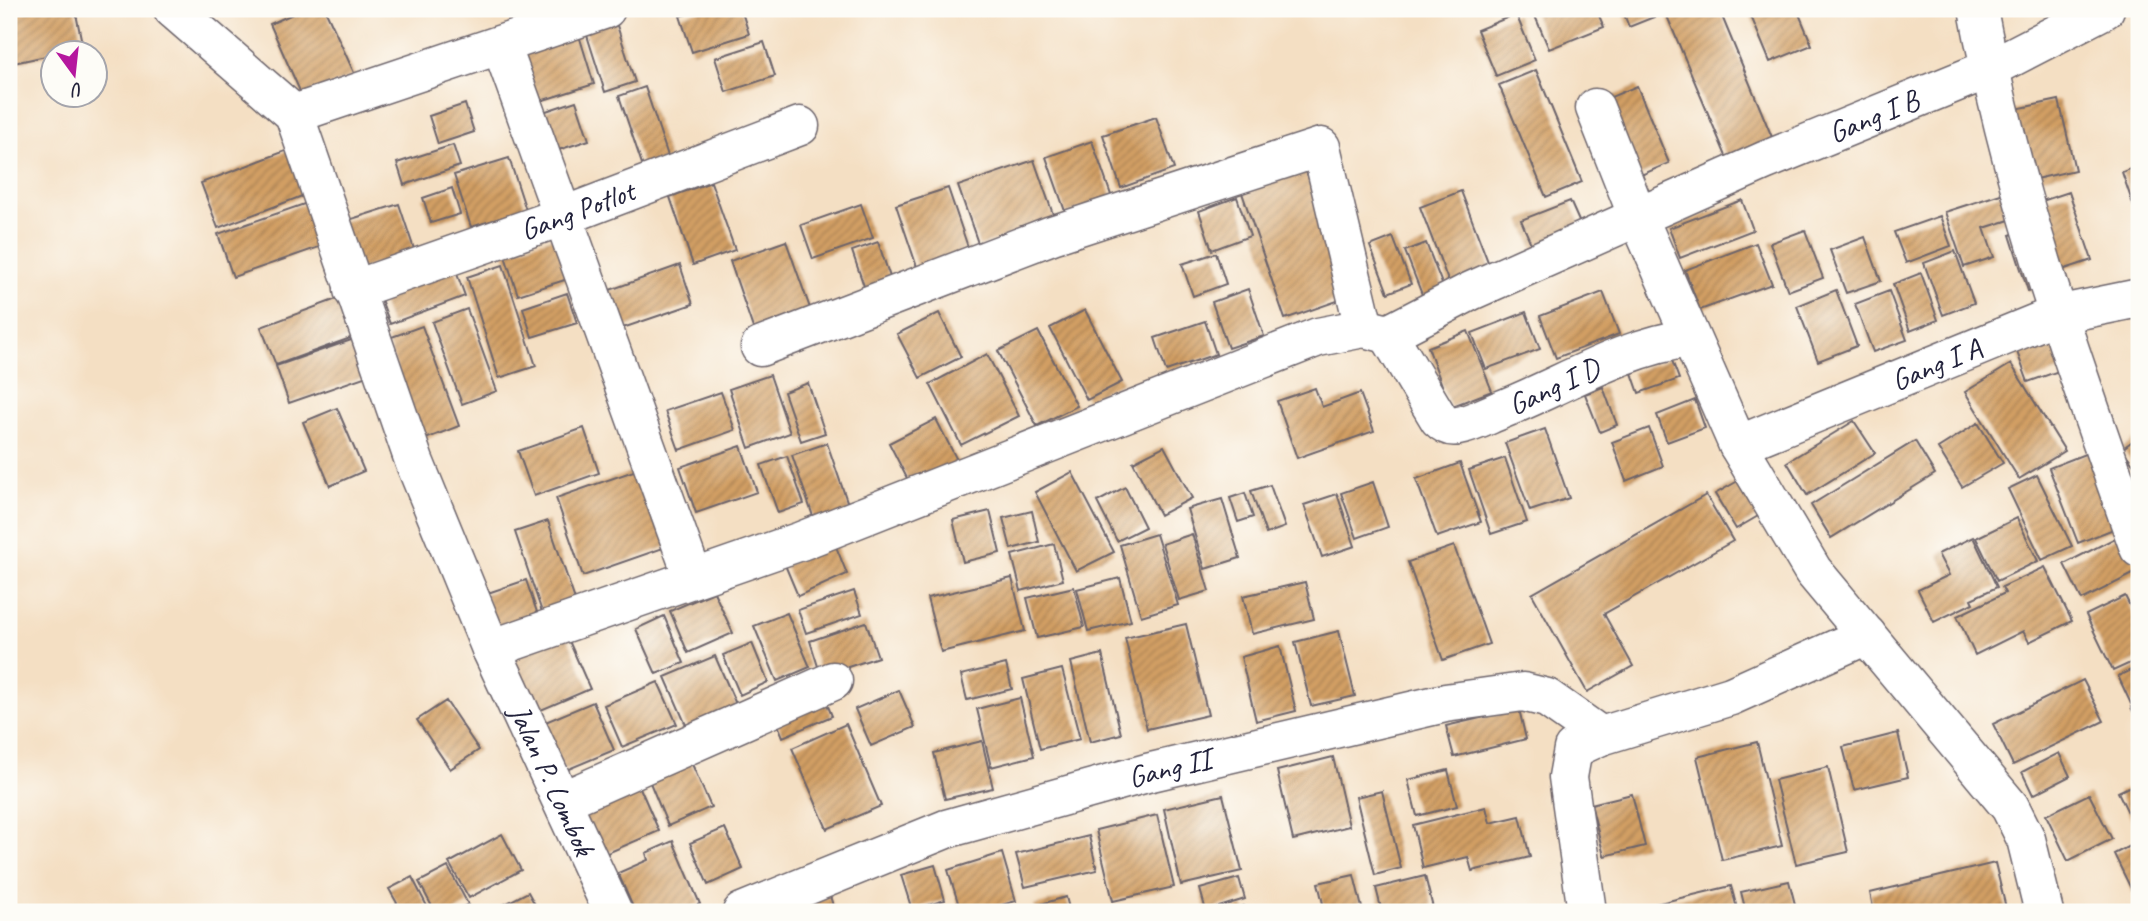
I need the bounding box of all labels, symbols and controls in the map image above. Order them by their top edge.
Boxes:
north arrow [38,38,108,108]
text: U [67,77,86,103]
street label: Gang I B [1823,80,1926,152]
street label: Gang Potlot [515,171,643,249]
street label: Gang I A [1886,328,1987,399]
street label: Gang I D [1502,348,1607,424]
street label: Jalan P. Lombok [500,697,604,863]
street label: Gang II [1124,738,1220,796]

